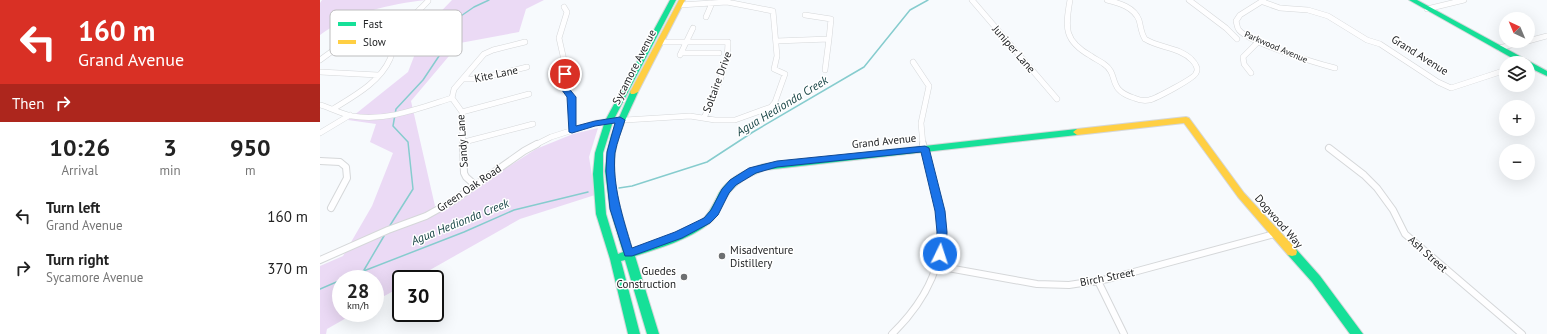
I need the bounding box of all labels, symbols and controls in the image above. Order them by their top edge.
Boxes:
legend [330,10,462,56]
text: 160 m [78,12,155,49]
north arrow [1499,12,1535,48]
map controls [1499,12,1535,180]
icon: left [12,16,64,68]
text: Fast [363,17,383,31]
street label: Juniper Lane [989,21,1039,76]
street label: Sycamore Avenue [609,27,659,107]
street label: Parkwood Avenue [1243,28,1310,65]
street label: Grand Avenue [1389,32,1452,78]
text: Slow [363,35,386,49]
text: Grand Avenue [78,48,184,71]
street label: Soltaire Drive [699,49,735,114]
button: layers [1499,56,1535,92]
pin [548,57,582,91]
street label: Kite Lane [473,62,520,85]
icon: arrive [554,63,576,85]
water label: Agua Hedionda Creek [732,72,831,139]
icon: right [52,92,74,114]
text: Then [12,94,44,113]
button: + [1499,100,1535,136]
street label: Sandy Lane [453,113,471,168]
street label: Grand Avenue [851,131,917,151]
text: 10:26 [49,132,110,163]
text: 3 [163,132,177,163]
text: 950 [230,132,271,163]
button: − [1499,144,1535,180]
street label: Green Oak Road [434,161,504,215]
text: Arrival [62,162,98,179]
text: min [159,162,181,179]
text: m [245,162,256,179]
street label: Dogwood Way [1252,191,1307,251]
water label: Agua Hedionda Creek [408,195,512,248]
text: Turn left [46,198,100,217]
icon: left [12,205,34,227]
text: 160 m [267,207,308,226]
text: Grand Avenue [46,217,123,234]
position arrow [919,233,961,275]
street label: Ash Street [1405,233,1451,275]
place label: Misadventure Distillery [730,243,794,270]
text: Turn right [46,250,109,269]
marker: Misadventure Distillery [717,251,727,261]
icon: right [12,257,34,279]
text: 370 m [267,259,308,278]
place label: Guedes Construction [617,264,676,291]
street label: Birch Street [1079,265,1136,289]
text: Sycamore Avenue [46,269,143,286]
speed limit sign: 30 [392,270,444,322]
marker: Guedes Construction [679,272,689,282]
text: 28 [347,278,369,304]
text: km/h [347,299,369,312]

